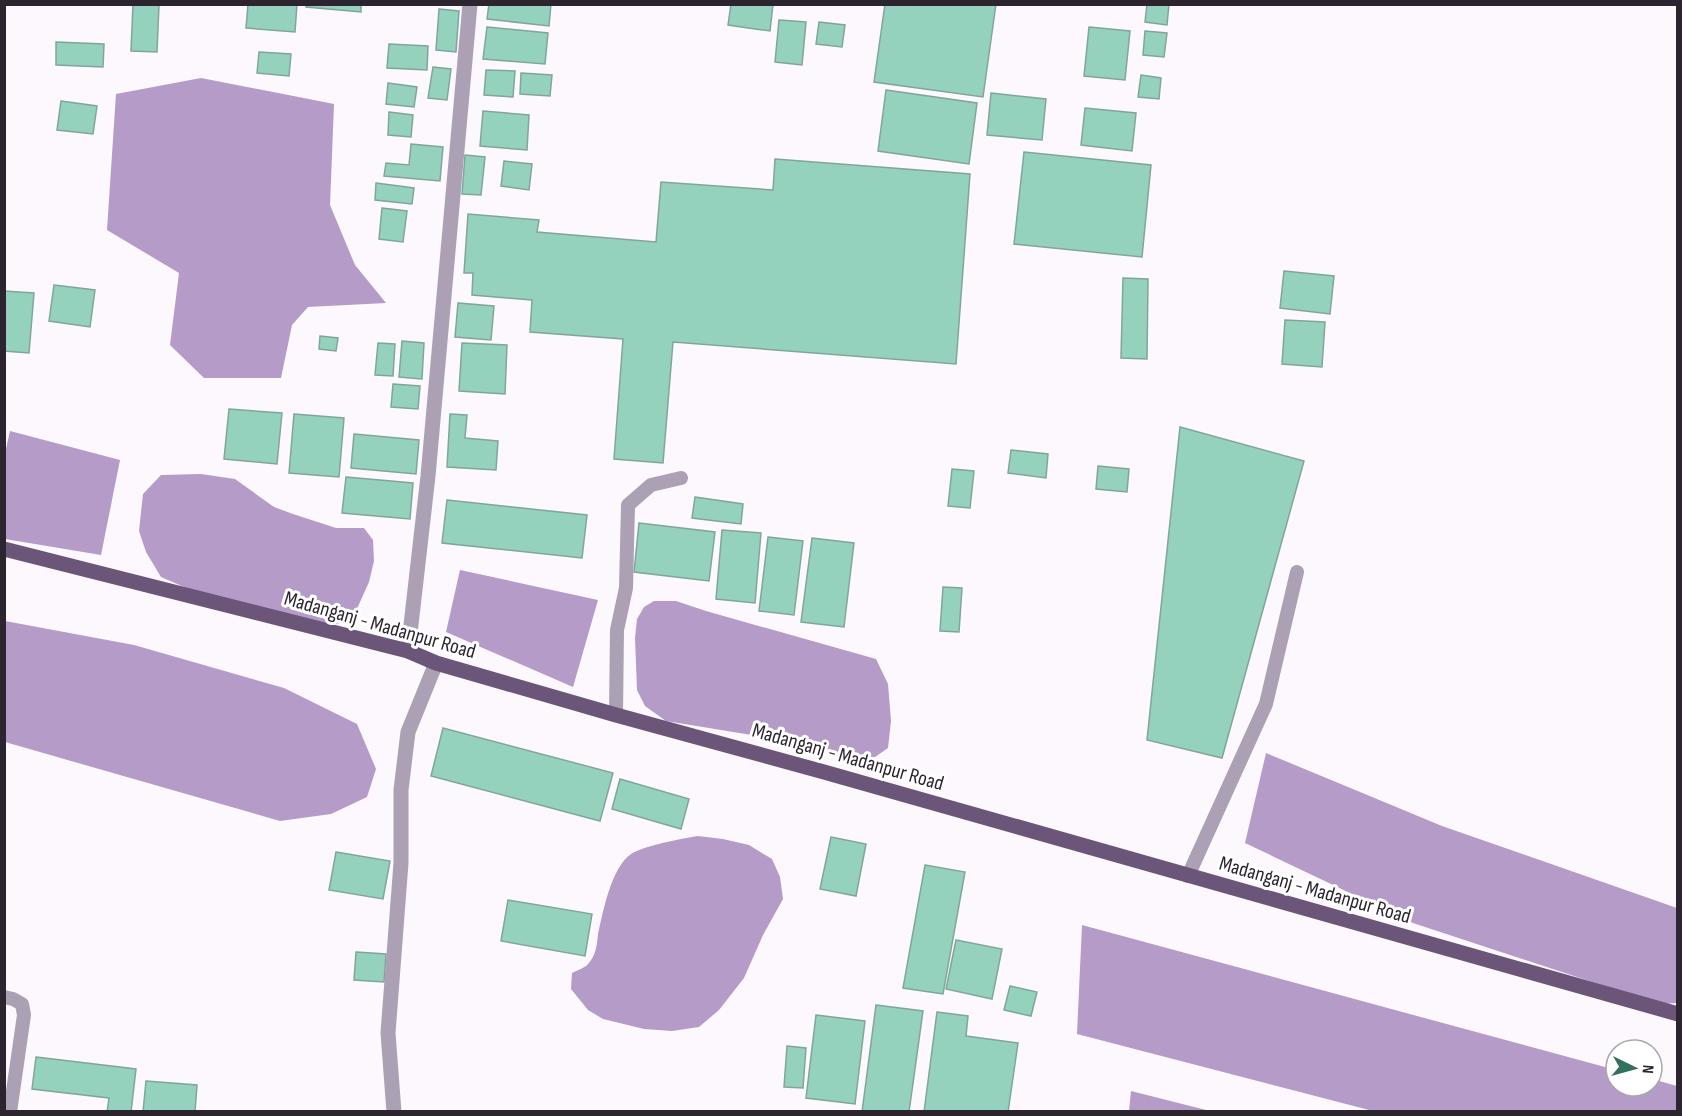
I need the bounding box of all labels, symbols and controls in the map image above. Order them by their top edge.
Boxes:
street label: Madanganj - Madanpur Road [281,586,479,664]
street label: Madanganj - Madanpur Road [749,718,947,796]
street label: Madanganj - Madanpur Road [1216,851,1414,929]
north arrow [1604,1038,1664,1098]
text: N [1638,1064,1657,1074]

